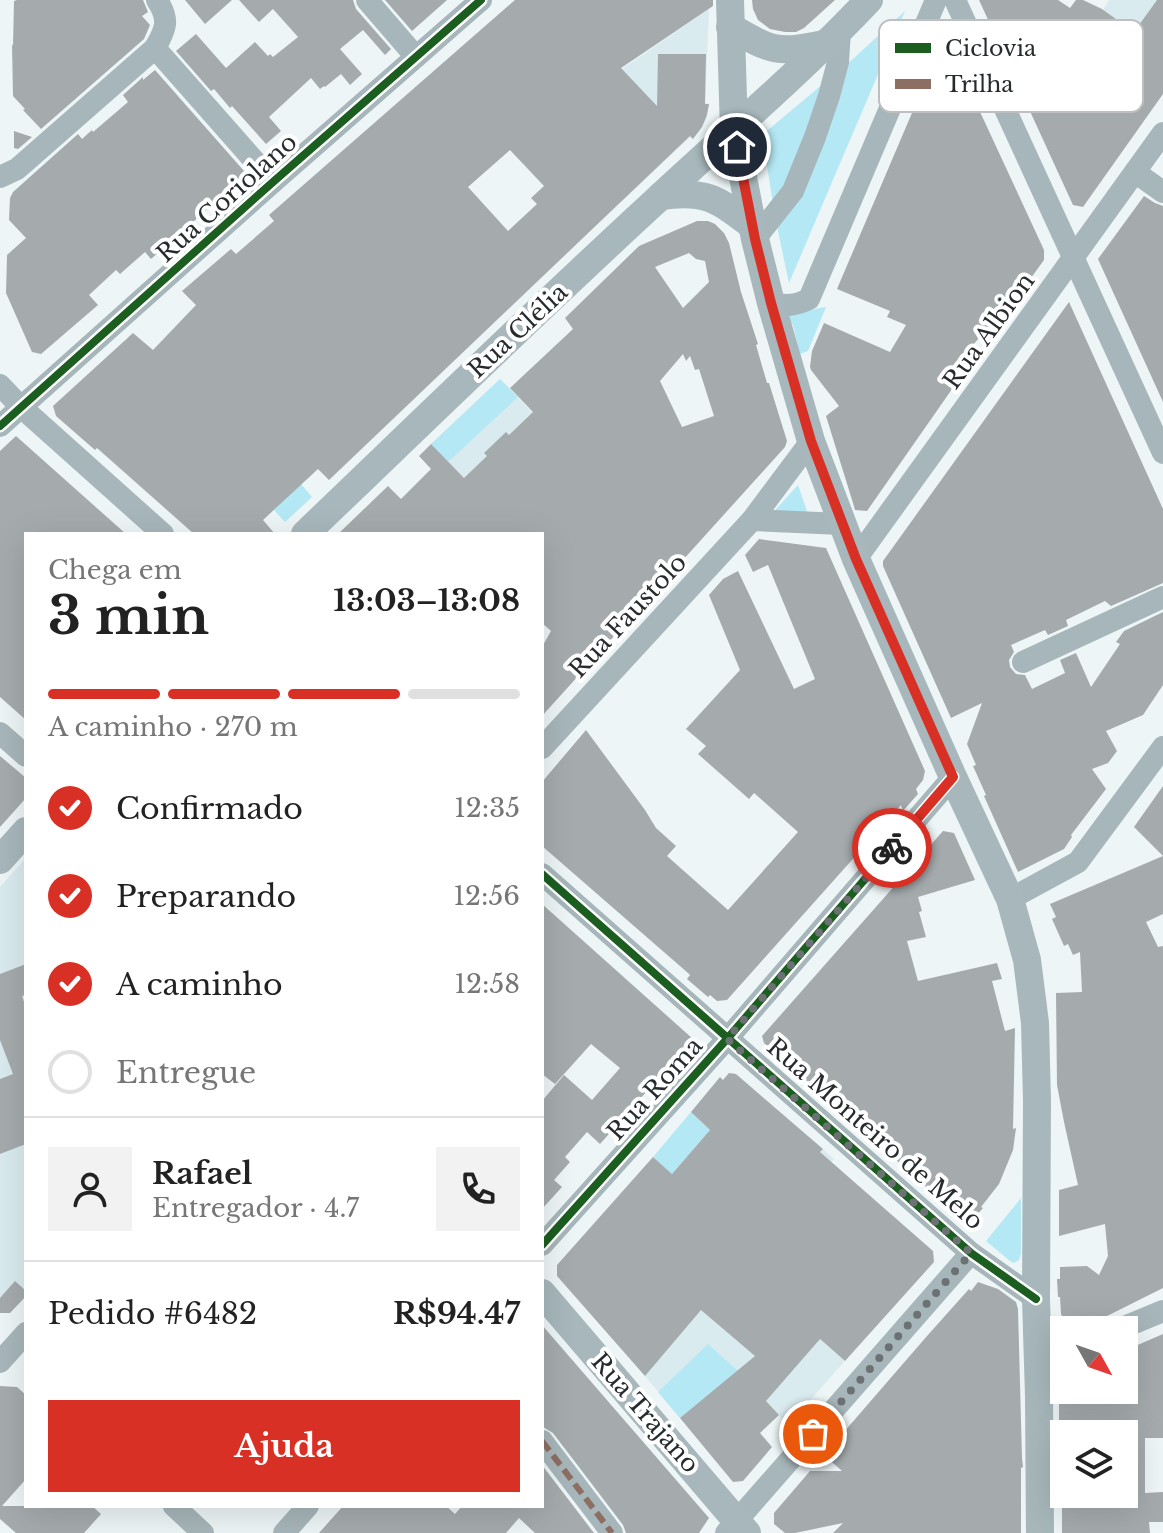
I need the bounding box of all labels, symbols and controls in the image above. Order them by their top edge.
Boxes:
legend [879,20,1143,112]
text: Ciclovia [945,35,1037,62]
text: Trilha [945,71,1014,98]
pin [703,113,771,181]
icon: home [715,125,759,169]
street label: Rua Coriolano [151,127,303,268]
street label: Rua Albion [937,267,1040,394]
street label: Rua Clélia [462,277,574,384]
street label: Rua Faustolo [563,548,692,684]
text: Chega em [48,554,182,586]
text: 13:03–13:08 [333,582,520,619]
text: 3 min [48,584,209,648]
text: A caminho · 270 m [48,711,298,743]
icon: check [48,786,92,830]
text: Confirmado [116,790,303,827]
text: 12:35 [454,792,520,824]
courier [852,808,932,888]
icon: bike [870,826,914,870]
icon: check [48,874,92,918]
text: Preparando [116,878,296,915]
text: 12:56 [453,880,520,912]
icon: check [48,962,92,1006]
text: A caminho [116,966,283,1003]
text: 12:58 [454,968,520,1000]
street label: Rua Roma [601,1031,709,1146]
street label: Rua Monteiro de Melo [761,1032,989,1235]
text: Entregue [116,1054,256,1091]
button: person [48,1147,132,1231]
button: phone [436,1147,520,1231]
text: Rafael [152,1155,252,1192]
text: Entregador · 4.7 [152,1192,359,1224]
text: Pedido #6482 [48,1295,257,1332]
text: R$94.47 [393,1295,520,1332]
north arrow [1050,1316,1138,1404]
map controls [1050,1316,1138,1508]
street label: Rua Trajano [585,1347,705,1479]
button: Ajuda [48,1400,520,1492]
pin [779,1400,847,1468]
icon: bag [791,1412,835,1456]
button: layers [1050,1420,1138,1508]

